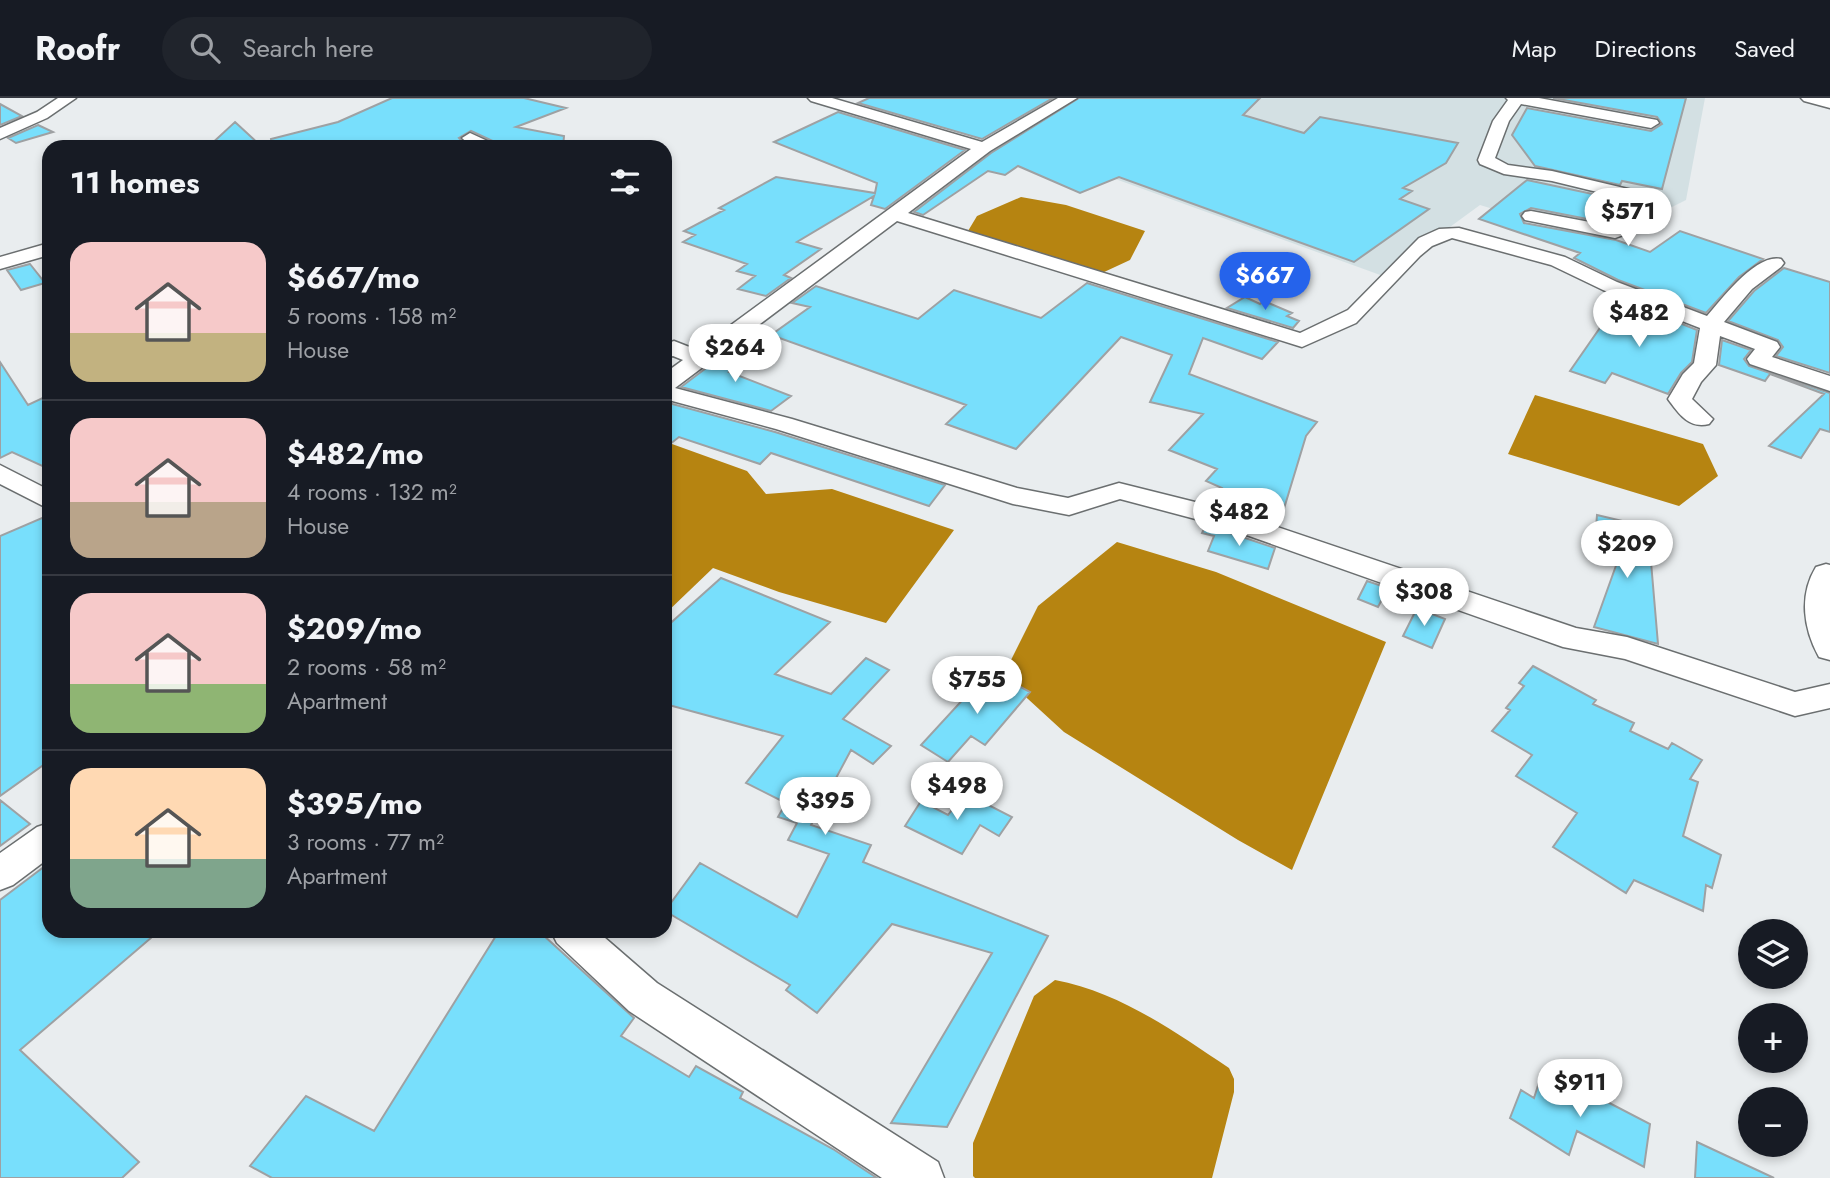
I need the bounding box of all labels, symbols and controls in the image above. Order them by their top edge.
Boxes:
search box [162,17,652,80]
text: Roofr [35,25,120,72]
icon: search [186,29,224,67]
text: Search here [242,29,374,67]
text: Map [1512,31,1557,66]
text: Directions [1595,31,1696,66]
text: Saved [1734,31,1795,66]
text: 11 homes [70,161,200,204]
icon: filters [606,163,644,201]
pin: $571 [1587,188,1669,248]
text: $571 [1601,194,1655,228]
pin: $667 [1224,252,1306,312]
text: $667/mo [287,256,419,299]
text: $667 [1236,258,1294,292]
icon: home [126,270,210,354]
pin: $482 [1598,289,1680,349]
text: $482 [1609,295,1669,329]
text: 5 rooms · 158 m² [287,299,456,333]
pin: $264 [694,324,776,384]
text: $264 [705,330,765,364]
text: House [287,333,349,367]
text: $482/mo [287,432,424,475]
icon: home [126,446,210,530]
text: 4 rooms · 132 m² [287,475,457,509]
pin: $482 [1198,489,1280,548]
text: $482 [1209,494,1269,528]
text: House [287,509,349,543]
pin: $209 [1586,520,1668,580]
text: $209 [1597,526,1657,560]
pin: $308 [1383,568,1465,628]
text: $308 [1395,574,1453,608]
text: $209/mo [287,607,422,650]
icon: home [126,621,210,705]
text: 2 rooms · 58 m² [287,650,446,684]
pin: $755 [936,656,1018,716]
text: $755 [948,662,1006,696]
text: Apartment [287,684,387,718]
pin: $498 [916,762,998,822]
text: $498 [927,768,987,802]
pin: $395 [784,778,866,837]
text: $395/mo [287,782,422,825]
text: $395 [796,783,854,817]
icon: home [126,796,210,880]
text: 3 rooms · 77 m² [287,825,444,859]
text: Apartment [287,859,387,893]
map controls [1738,919,1808,1157]
button: layers [1738,919,1808,989]
button: + [1738,1003,1808,1073]
pin: $911 [1539,1060,1621,1119]
text: $911 [1553,1065,1607,1099]
button: − [1738,1087,1808,1157]

